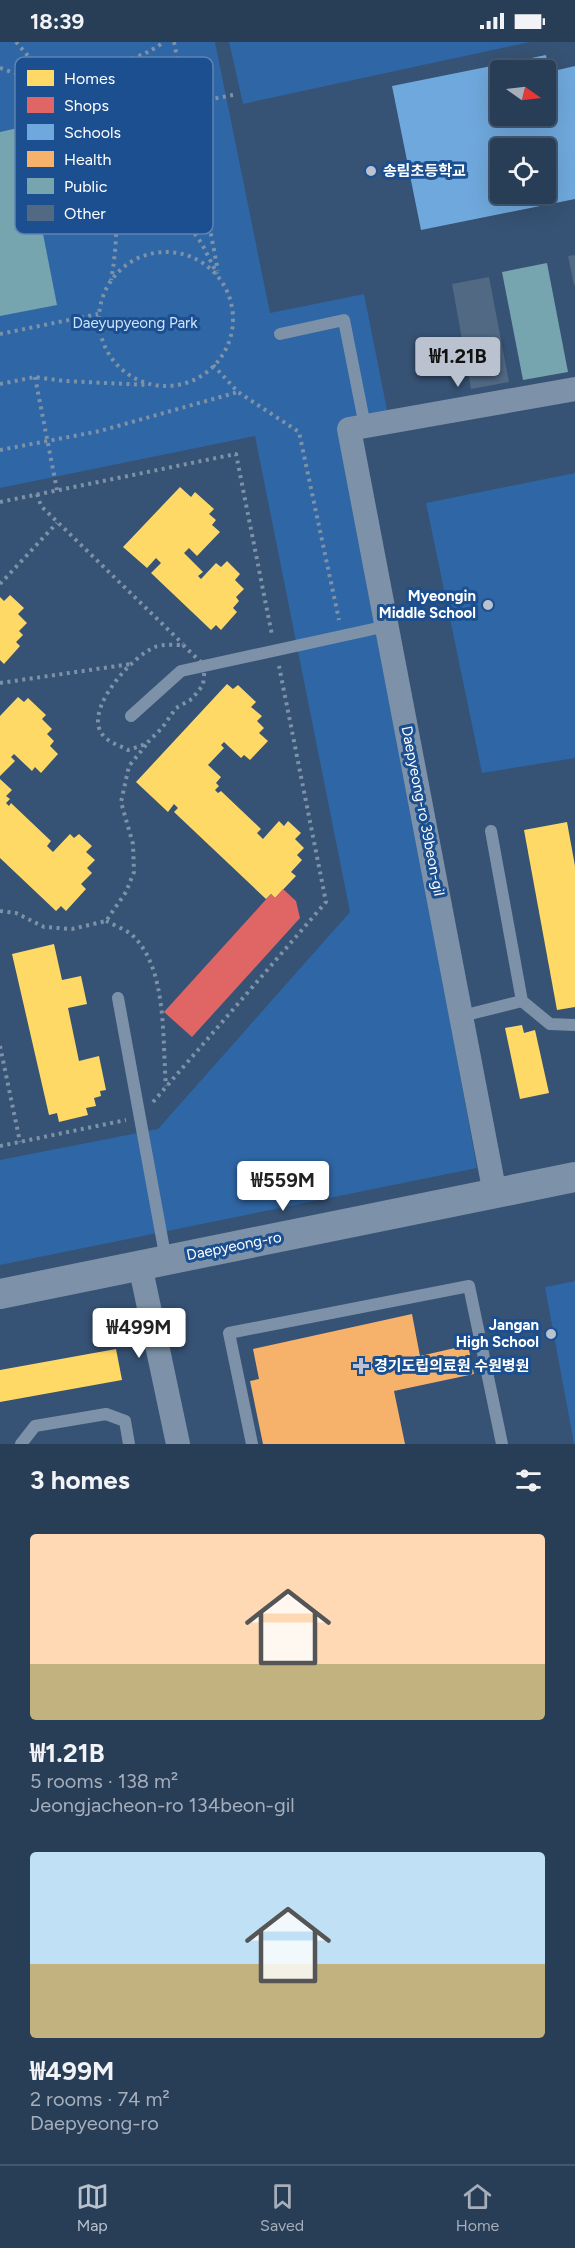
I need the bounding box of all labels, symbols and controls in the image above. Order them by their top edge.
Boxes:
text: 18:39 [30,8,84,35]
legend [15,57,213,234]
north arrow [490,60,556,126]
map controls [490,60,556,204]
text: Homes [64,69,115,88]
text: Shops [64,96,109,115]
text: Schools [64,123,121,142]
button: locate [490,138,556,204]
text: Health [64,150,111,169]
place label: 송림초등학교 [383,162,466,180]
marker: 송림초등학교 [364,164,378,178]
text: Public [64,177,108,196]
text: Other [64,204,106,223]
park label: Daeyupyeong Park [73,314,198,332]
pin: ₩1.21B [409,337,507,388]
text: ₩1.21B [429,344,487,368]
place label: Myeongin Middle School [379,587,476,622]
marker: Myeongin Middle School [481,598,495,612]
street label: Daepyeong-ro 39beon-gil [398,724,448,898]
pin: ₩559M [241,1161,325,1212]
text: ₩559M [251,1168,315,1192]
street label: Daepyeong-ro [185,1228,283,1264]
pin: ₩499M [97,1308,181,1359]
text: ₩499M [107,1315,171,1339]
place label: Jangan High School [456,1316,539,1351]
marker: Jangan High School [544,1327,558,1341]
marker: 경기도립의료원 수원병원 [352,1357,370,1375]
place label: 경기도립의료원 수원병원 [374,1357,529,1375]
text: 3 homes [30,1464,130,1496]
icon: filters [512,1464,545,1497]
icon: home [234,1573,342,1681]
text: ₩1.21B [30,1737,105,1769]
text: 5 rooms · 138 m² [30,1769,178,1793]
text: Jeongjacheon-ro 134beon-gil [30,1793,295,1817]
icon: home [234,1891,342,1999]
text: ₩499M [30,2055,114,2087]
text: 2 rooms · 74 m² [30,2087,170,2111]
text: Daepyeong-ro [30,2111,159,2135]
tab: Map [76,2180,109,2235]
tab: Saved [260,2180,304,2235]
tab: Home [456,2180,499,2235]

